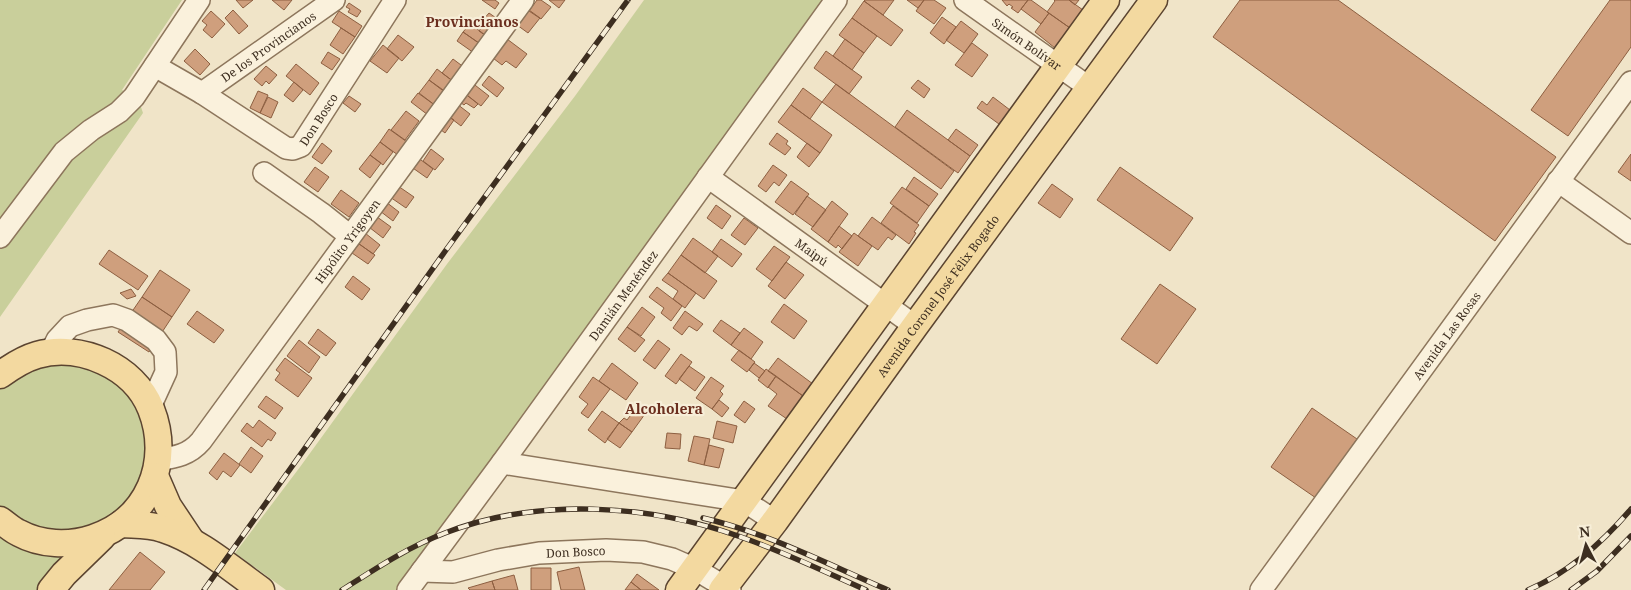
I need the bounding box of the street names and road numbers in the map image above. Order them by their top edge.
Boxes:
street label: De los Provincianos [217,7,319,86]
street label: Simón Bolívar [989,13,1066,74]
street label: Don Bosco [295,90,342,149]
street label: Hipólito Yrigoyen [311,195,384,287]
street label: Avenida Coronel José Félix Bogado [873,211,1003,380]
street label: Maipú [792,234,832,270]
street label: Damián Menéndez [585,246,662,344]
street label: Avenida Las Rosas [1409,288,1484,383]
street label: Don Bosco [546,542,606,561]

